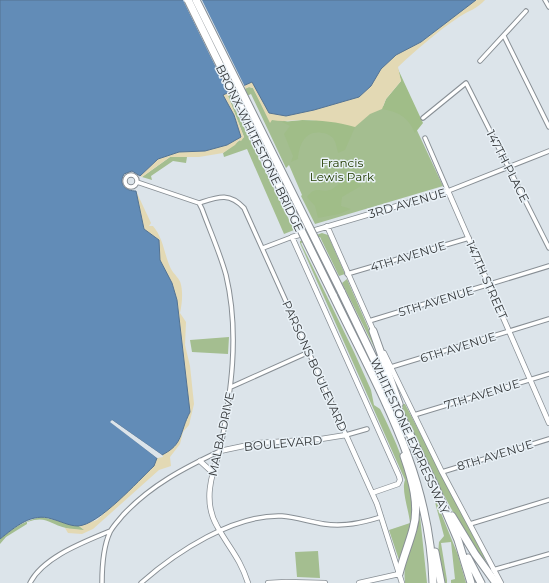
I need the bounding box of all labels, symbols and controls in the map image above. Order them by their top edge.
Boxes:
street label: BRONX-WHITESTONE BRIDGE [213,62,307,234]
street label: 147TH PLACE [483,127,533,205]
park label: Francis Lewis Park [310,155,375,184]
street label: 3RD AVENUE [366,185,448,221]
street label: 4TH AVENUE [368,237,448,275]
street label: 147TH STREET [463,238,511,322]
street label: 5TH AVENUE [396,282,476,320]
street label: PARSONS BOULEVARD [279,298,351,434]
street label: 6TH AVENUE [418,328,498,366]
street label: WHITESTONE EXPRESSWAY [367,356,453,517]
street label: 7TH AVENUE [442,375,522,413]
street label: MALBA DRIVE [205,390,237,478]
street label: BOULEVARD [243,432,323,454]
street label: 8TH AVENUE [455,436,535,474]

